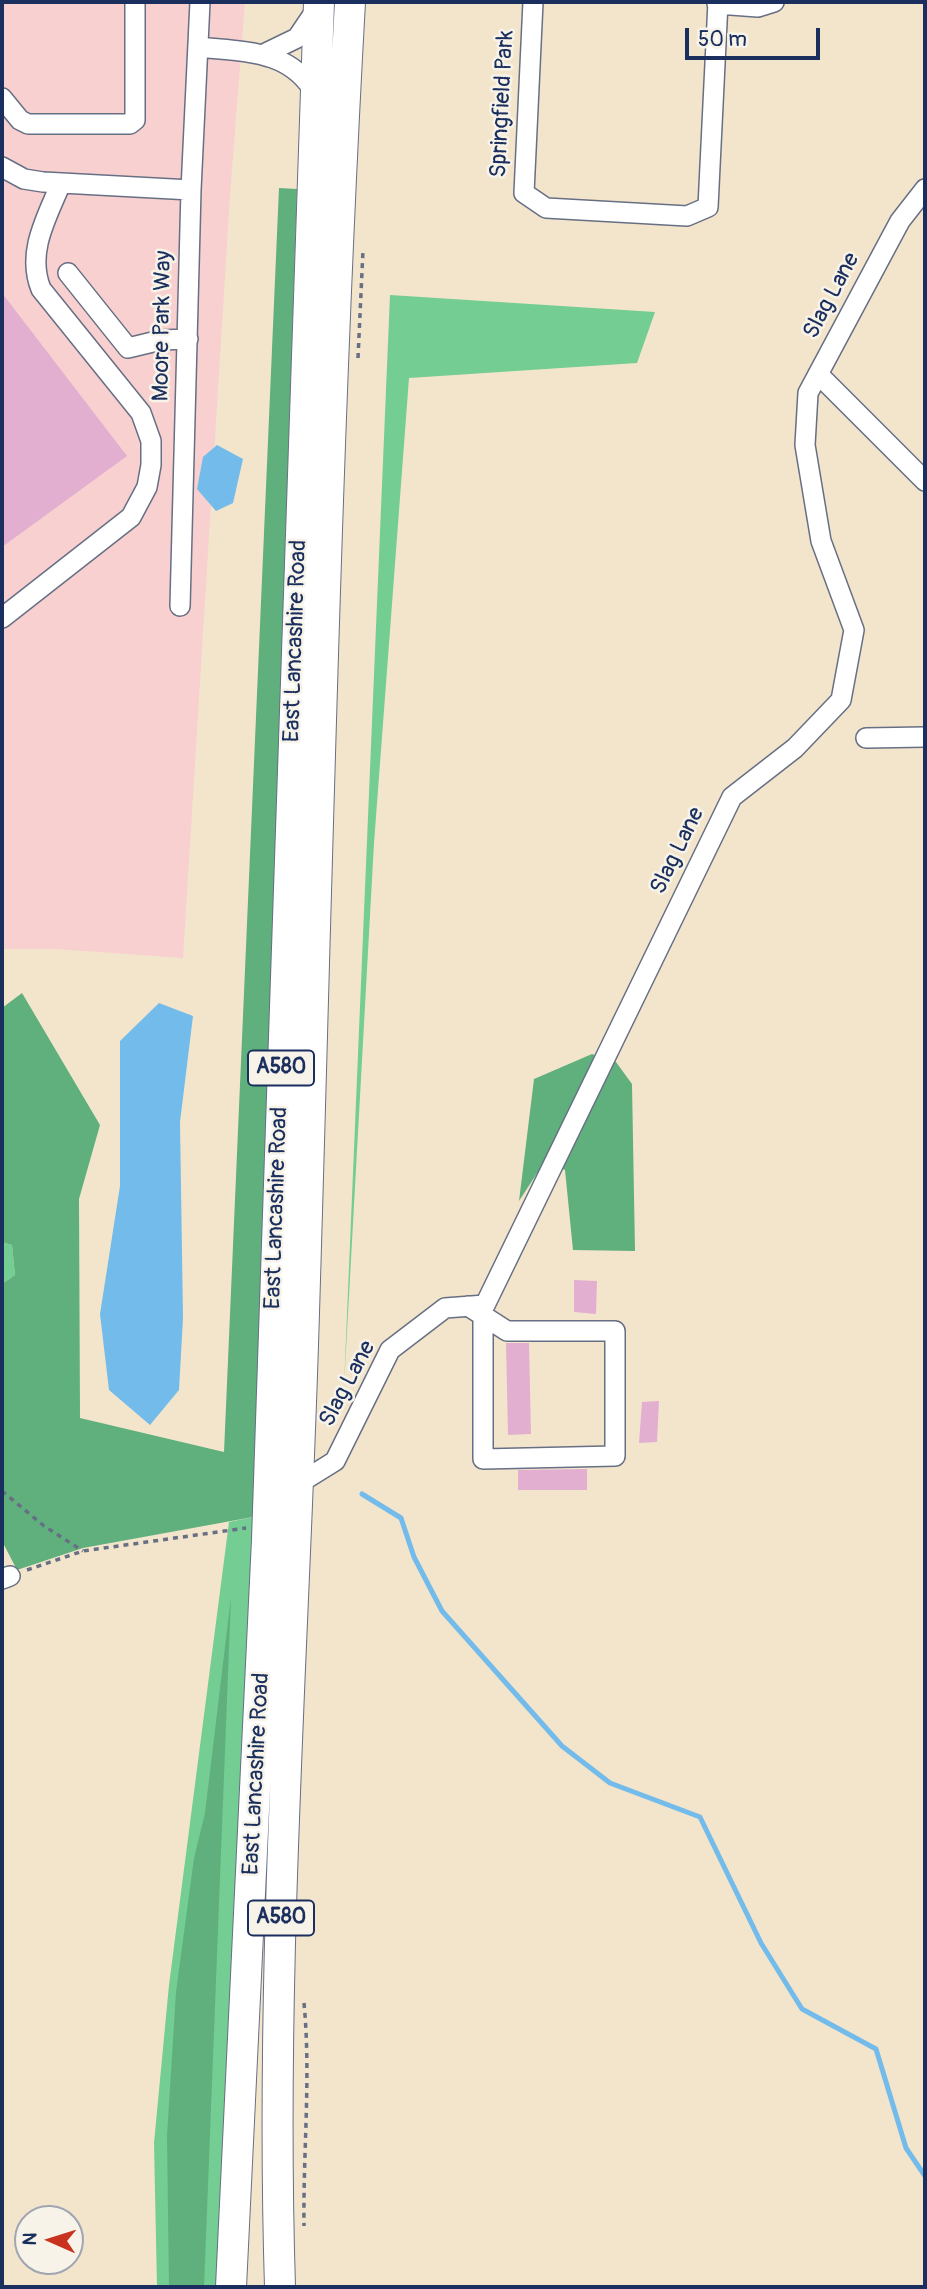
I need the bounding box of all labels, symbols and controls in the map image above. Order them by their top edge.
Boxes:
scale bar [689,14,824,58]
text: 50 m [698,26,747,53]
street label: Springfield Park [485,30,521,178]
street label: Slag Lane [798,248,866,344]
street label: Moore Park Way [148,250,178,402]
street label: East Lancashire Road [279,539,313,743]
street label: Slag Lane [645,803,711,899]
road number: A580 [248,1050,314,1086]
street label: East Lancashire Road [260,1106,294,1310]
street label: Slag Lane [314,1336,382,1432]
street label: East Lancashire Road [238,1672,276,1876]
road number: A580 [248,1900,314,1936]
north arrow [14,2205,84,2275]
text: N [18,2232,42,2246]

